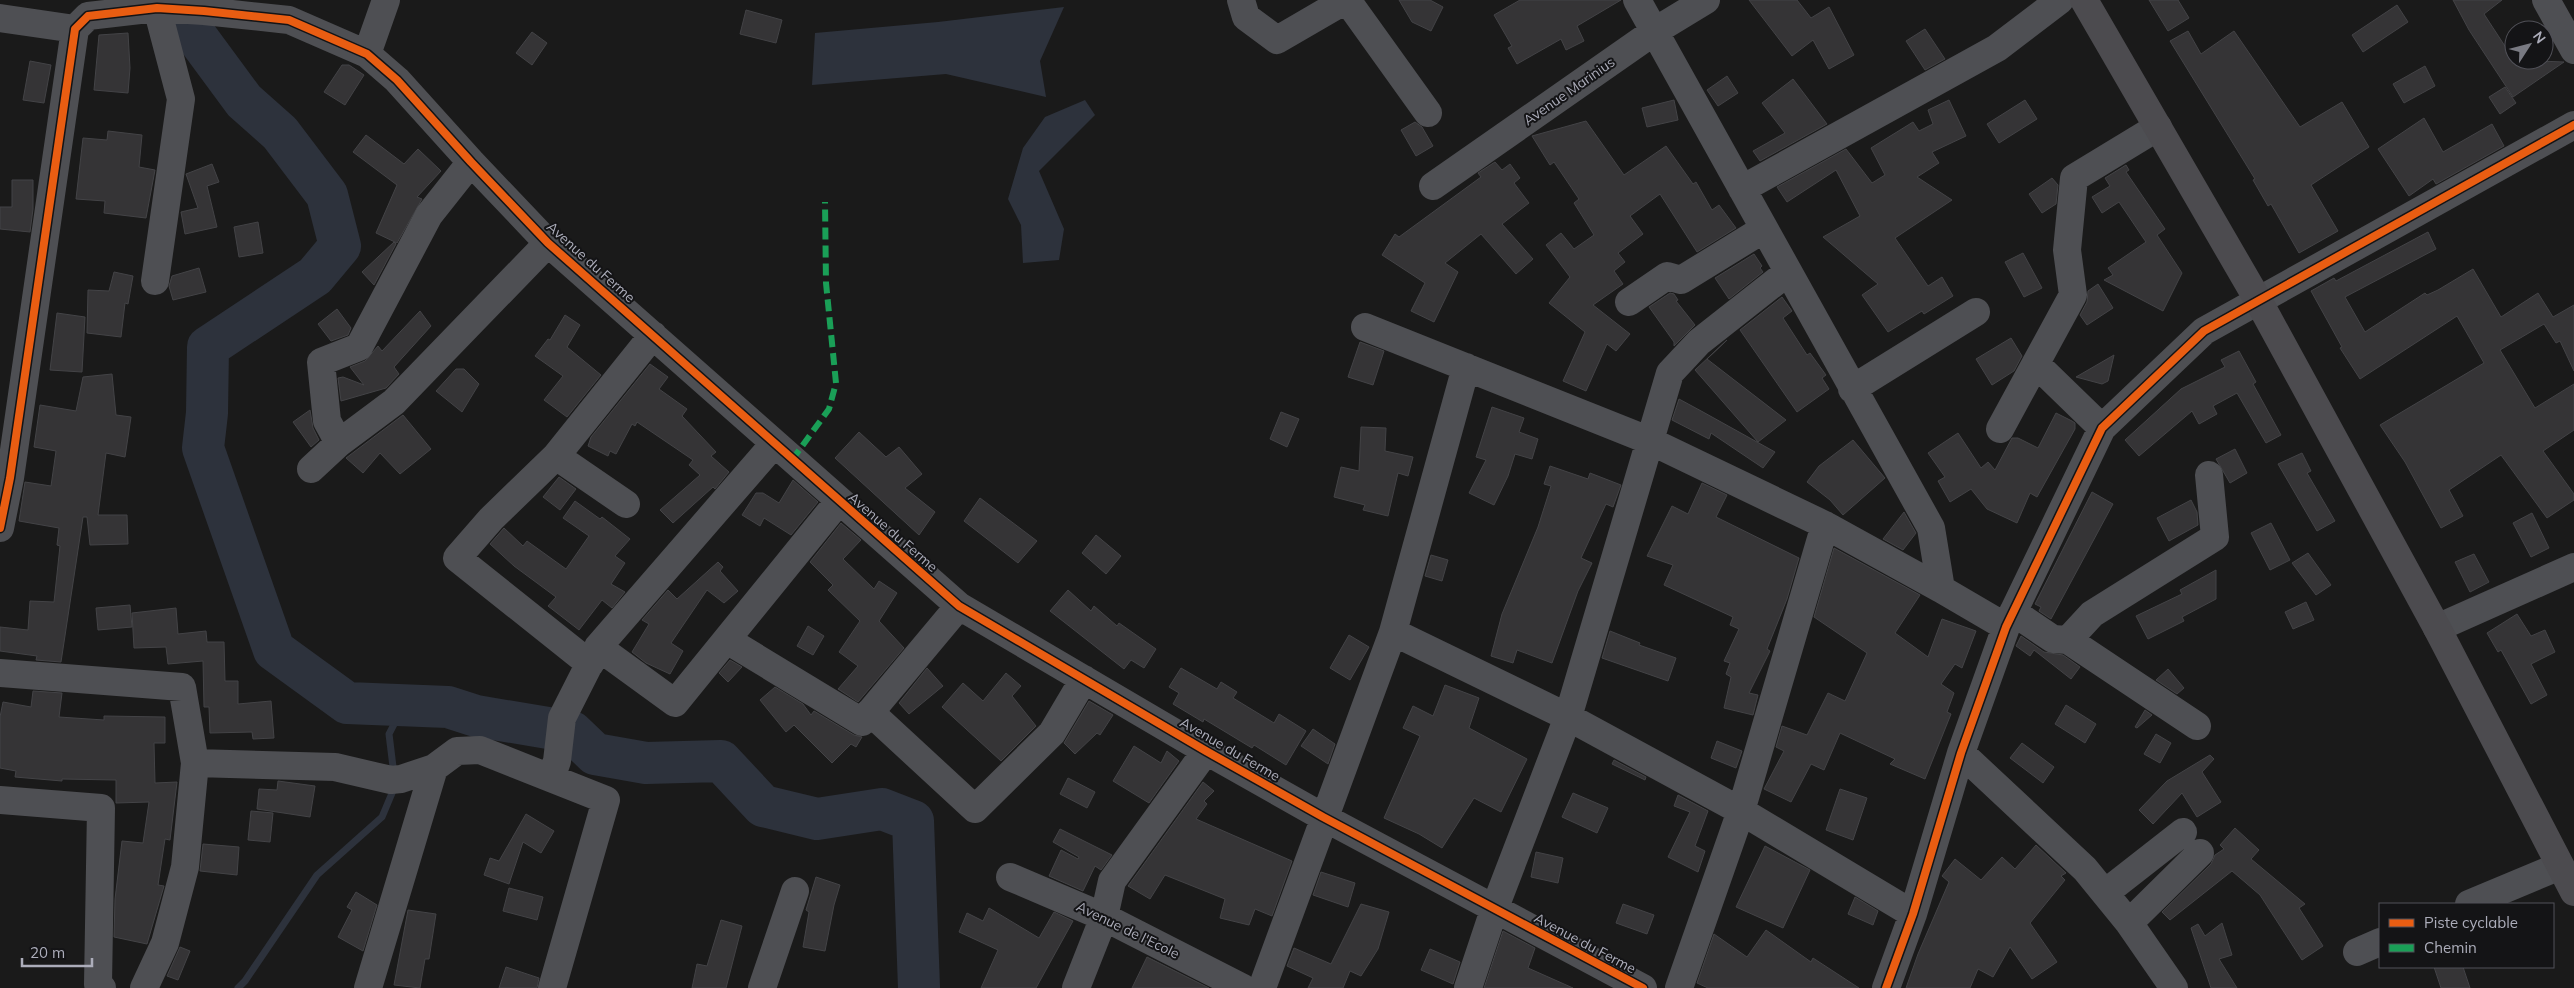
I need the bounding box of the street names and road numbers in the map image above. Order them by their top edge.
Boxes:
street label: Avenue Marinius [1520,53,1618,129]
street label: Avenue du Ferme [543,218,639,306]
street label: Avenue du Ferme [845,488,941,576]
street label: Avenue du Ferme [1177,713,1283,785]
street label: Avenue de l'Ecole [1074,897,1182,963]
street label: Avenue du Ferme [1531,909,1639,977]

